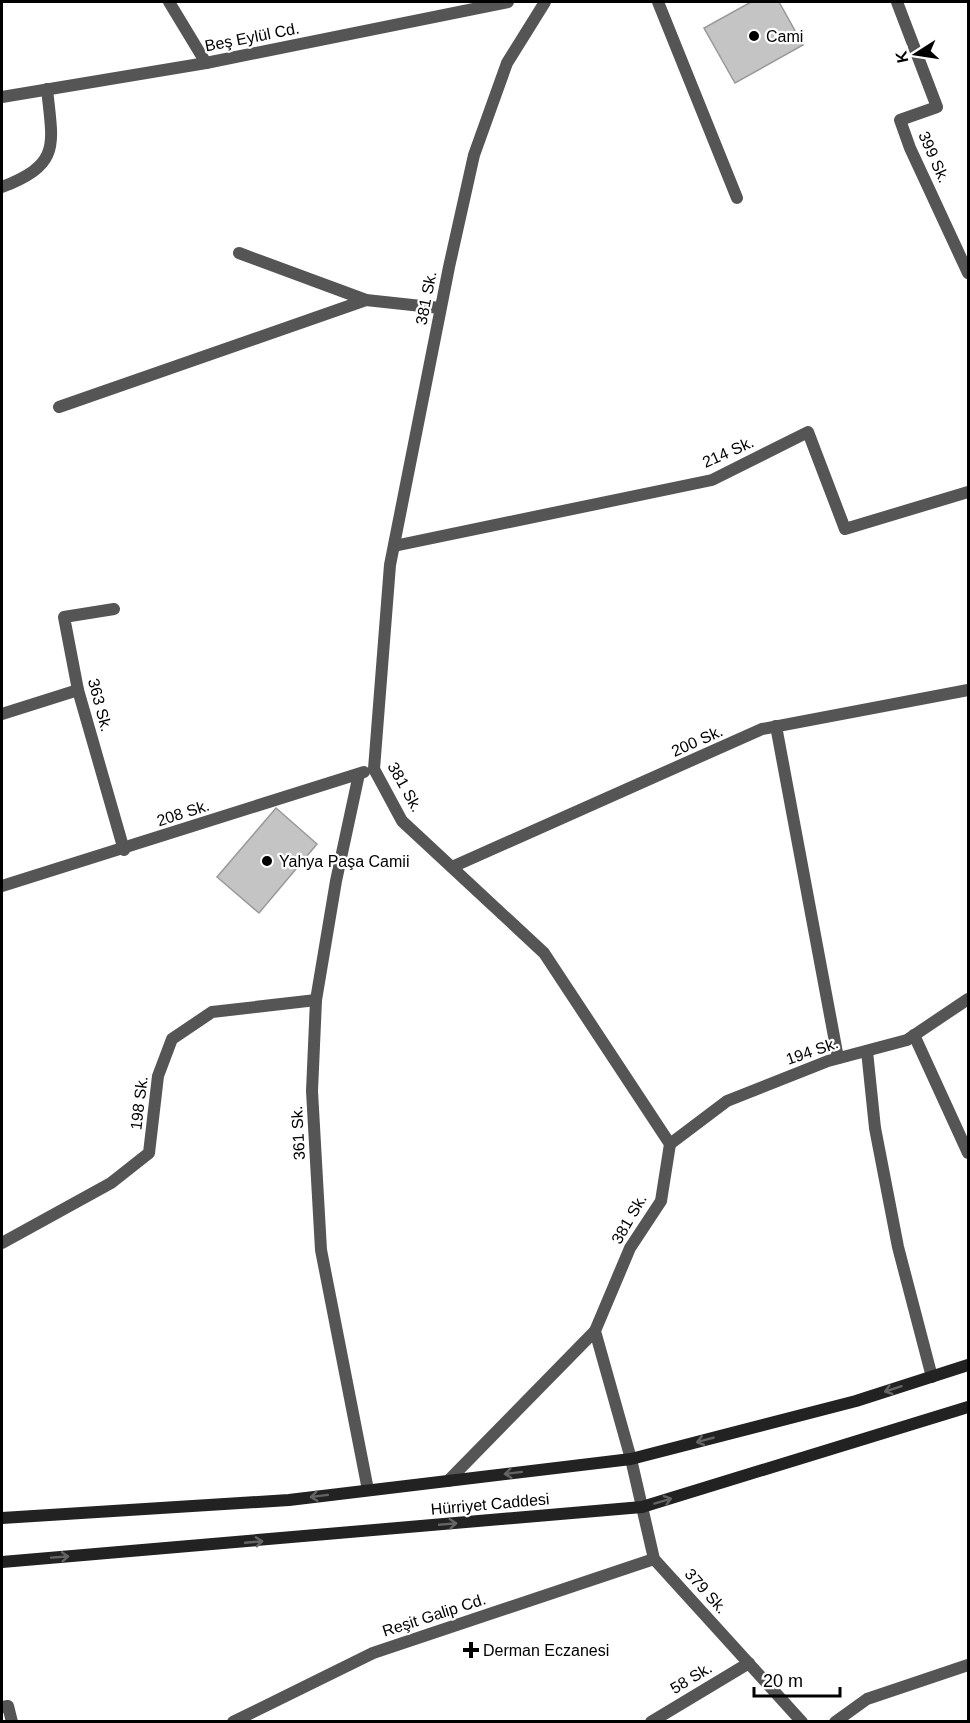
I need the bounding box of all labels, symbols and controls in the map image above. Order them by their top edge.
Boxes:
street label: Beş Eylül Cd. [203,19,301,55]
north arrow [886,24,946,84]
place label: Cami [766,28,803,45]
marker: Cami [747,29,761,43]
text: K [892,49,911,64]
street label: 399 Sk. [915,129,953,185]
street label: 381 Sk. [412,270,440,326]
street label: 214 Sk. [700,433,756,471]
street label: 363 Sk. [85,677,115,733]
street label: 200 Sk. [669,722,725,760]
street label: 381 Sk. [384,759,426,815]
street label: 208 Sk. [155,797,211,829]
place label: Yahya Paşa Camii [279,853,409,870]
marker: Yahya Paşa Camii [260,854,274,868]
street label: 194 Sk. [784,1034,840,1068]
street label: 198 Sk. [127,1075,151,1131]
street label: 361 Sk. [288,1105,308,1161]
street label: 381 Sk. [608,1191,650,1247]
one-way arrow [884,1385,903,1396]
one-way arrow [695,1435,714,1447]
one-way arrow [503,1468,523,1479]
street label: Hürriyet Caddesi [430,1490,550,1518]
one-way arrow [310,1491,330,1502]
one-way arrow [653,1495,672,1506]
one-way arrow [438,1519,458,1530]
one-way arrow [244,1536,264,1547]
one-way arrow [49,1552,69,1563]
street label: 379 Sk. [682,1565,730,1617]
street label: Reşit Galip Cd. [380,1590,488,1640]
place label: Derman Eczanesi [483,1642,609,1659]
marker: Derman Eczanesi [464,1643,478,1657]
street label: 58 Sk. [667,1659,715,1697]
scale bar [754,1660,840,1698]
text: 20 m [763,1671,803,1691]

